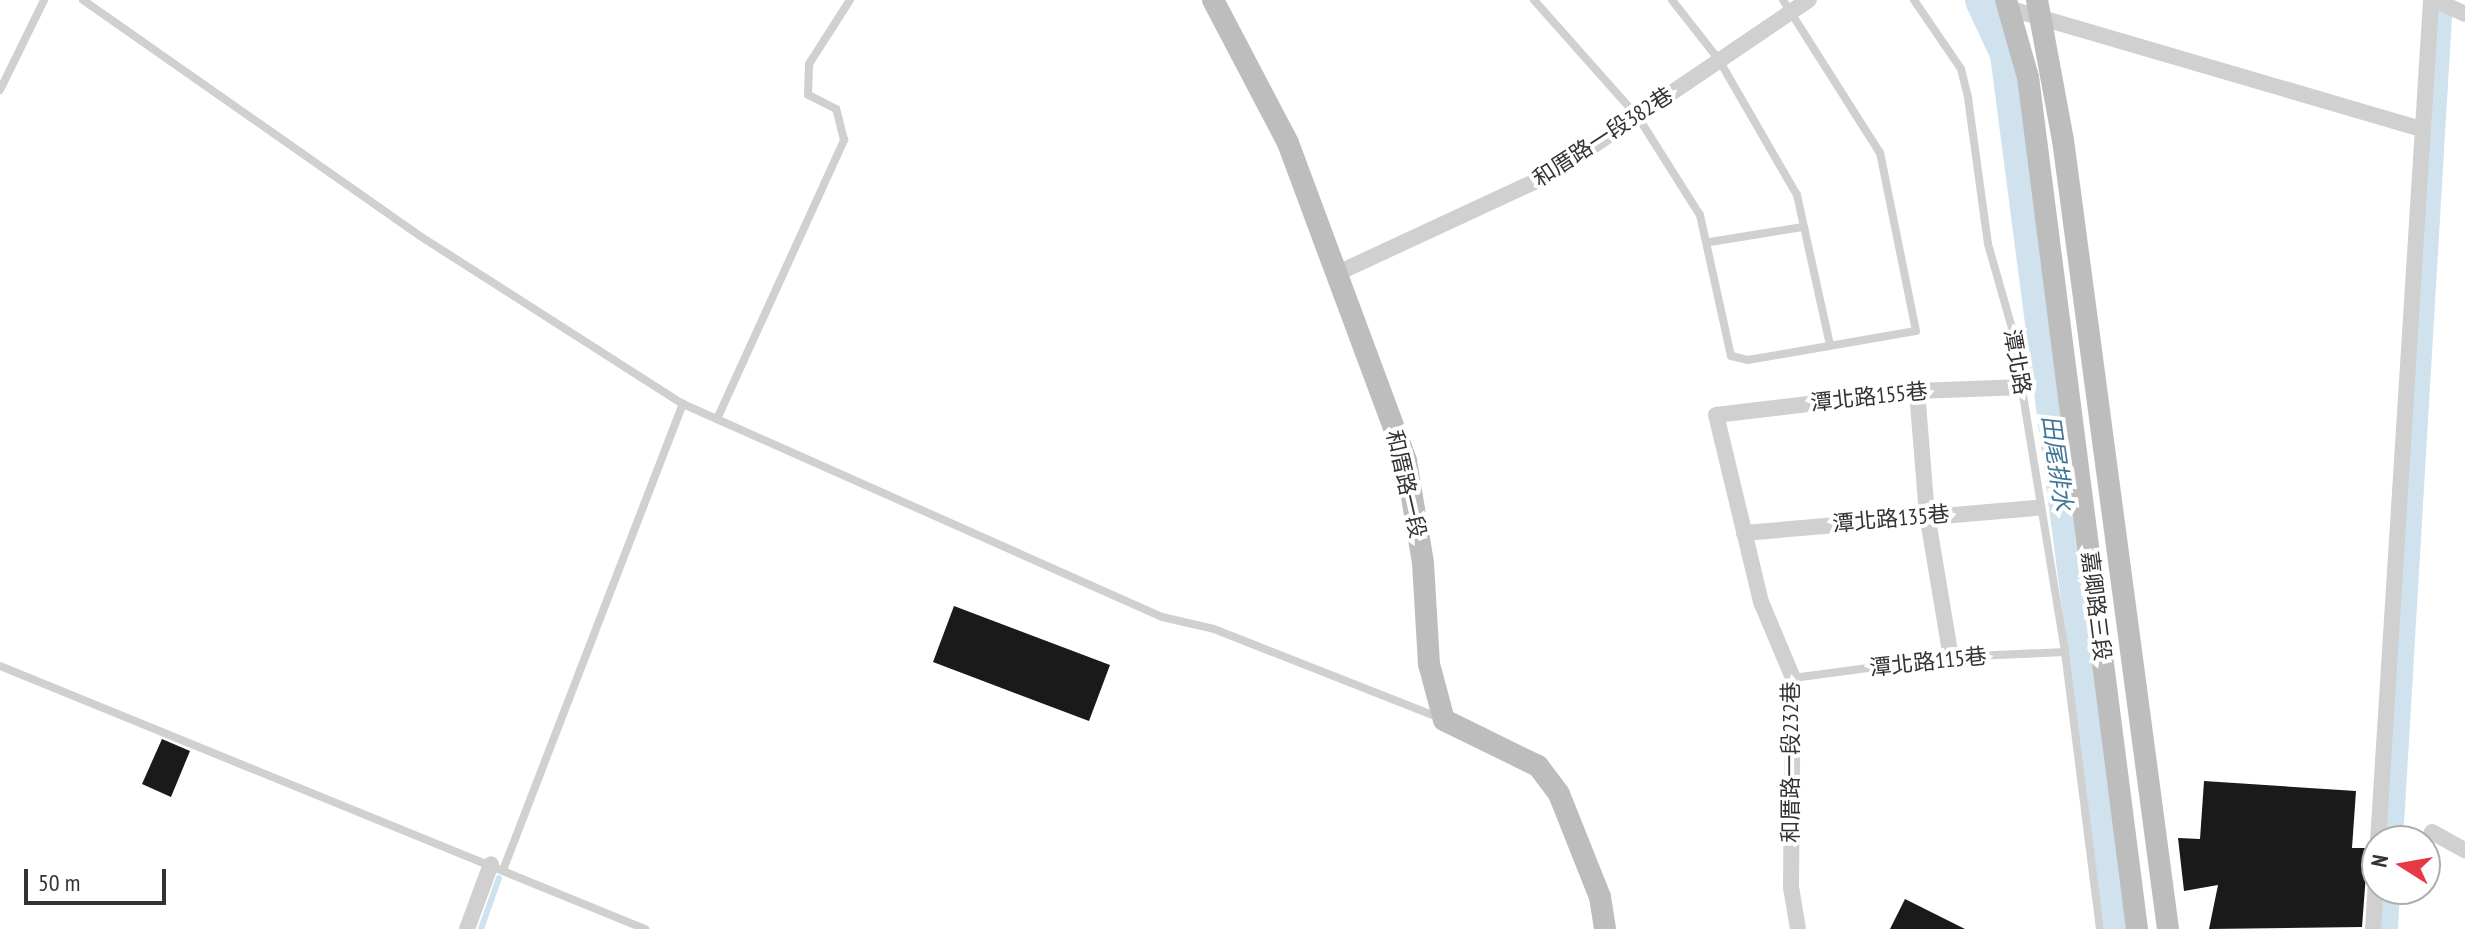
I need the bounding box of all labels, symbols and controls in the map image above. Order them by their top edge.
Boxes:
street label: 和厝路一段382巷 [1528,82,1678,192]
street label: 潭北路 [1998,327,2036,397]
street label: 潭北路155巷 [1809,378,1929,416]
water label: 田尾排水 [2036,413,2078,513]
street label: 和厝路一段 [1381,427,1431,541]
street label: 潭北路135巷 [1831,501,1951,537]
street label: 嘉卿路三段 [2076,550,2116,662]
street label: 潭北路115巷 [1868,643,1988,681]
street label: 和厝路一段232巷 [1778,681,1804,843]
north arrow [2361,825,2441,905]
text: N [2365,852,2394,869]
scale bar [28,853,170,903]
text: 50 m [38,867,80,898]

